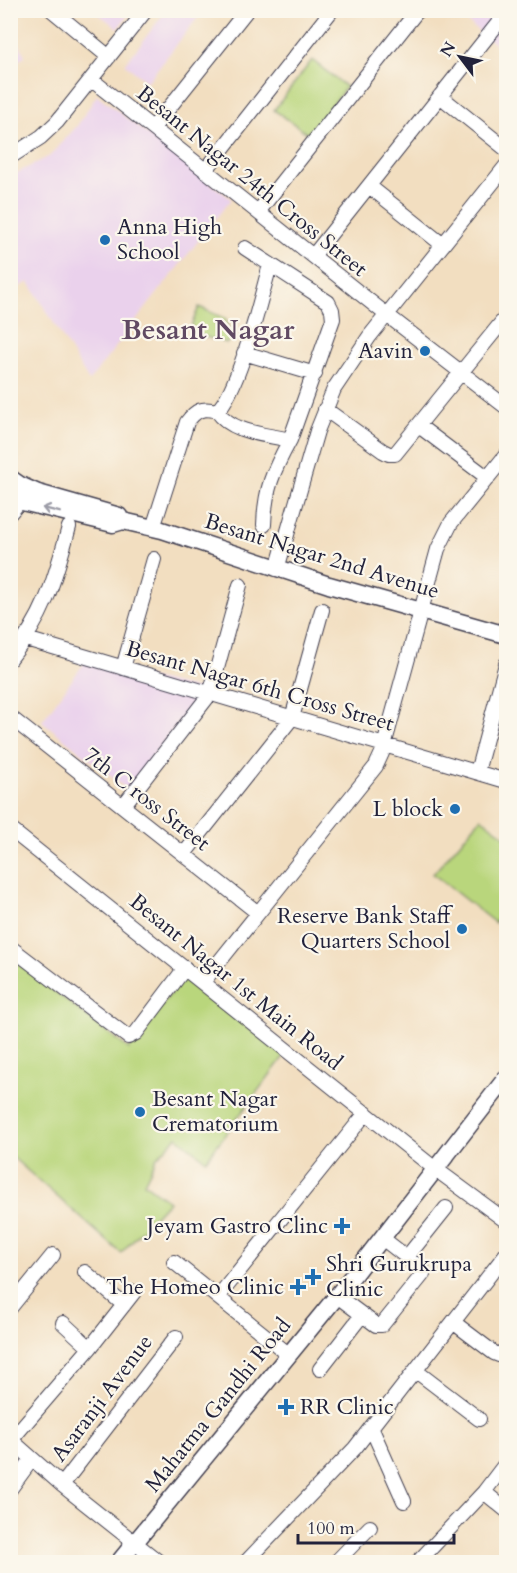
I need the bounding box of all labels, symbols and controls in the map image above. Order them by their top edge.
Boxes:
north arrow [430,27,490,87]
text: N [435,38,461,61]
street label: Besant Nagar 24th Cross Street [130,78,374,284]
place label: Anna High School [117,212,222,267]
marker: Anna High School [98,233,112,247]
district label: Besant Nagar [122,311,295,349]
place label: Aavin [358,336,413,366]
marker: Aavin [418,344,432,358]
one-way arrow [42,503,61,515]
street label: Besant Nagar 2nd Avenue [201,506,443,606]
street label: Besant Nagar 6th Cross Street [122,633,398,739]
street label: 7th C ross Street [78,740,216,858]
place label: L block [373,794,443,824]
marker: L block [448,802,462,816]
street label: Besant Nagar 1st Main Road [123,887,349,1077]
place label: Reserve Bank Staff Quarters School [277,901,454,956]
marker: Reserve Bank Staff Quarters School [455,922,469,936]
place label: Besant Nagar Crematorium [152,1084,279,1139]
marker: Besant Nagar Crematorium [133,1105,147,1119]
place label: Jeyam Gastro Clinc [144,1211,328,1241]
marker: Jeyam Gastro Clinc [333,1217,351,1235]
place label: Shri Gurukrupa Clinic [326,1249,472,1304]
marker: Shri Gurukrupa Clinic [304,1268,322,1286]
place label: The Homeo Clinic [106,1272,284,1302]
marker: The Homeo Clinic [289,1278,307,1296]
street label: Mahatma Gandhi Road [138,1311,298,1499]
street label: Asaranji Avenue [44,1328,160,1468]
place label: RR Clinic [300,1392,394,1422]
marker: RR Clinic [277,1398,295,1416]
scale bar [298,1507,454,1545]
text: 100 m [307,1516,355,1541]

